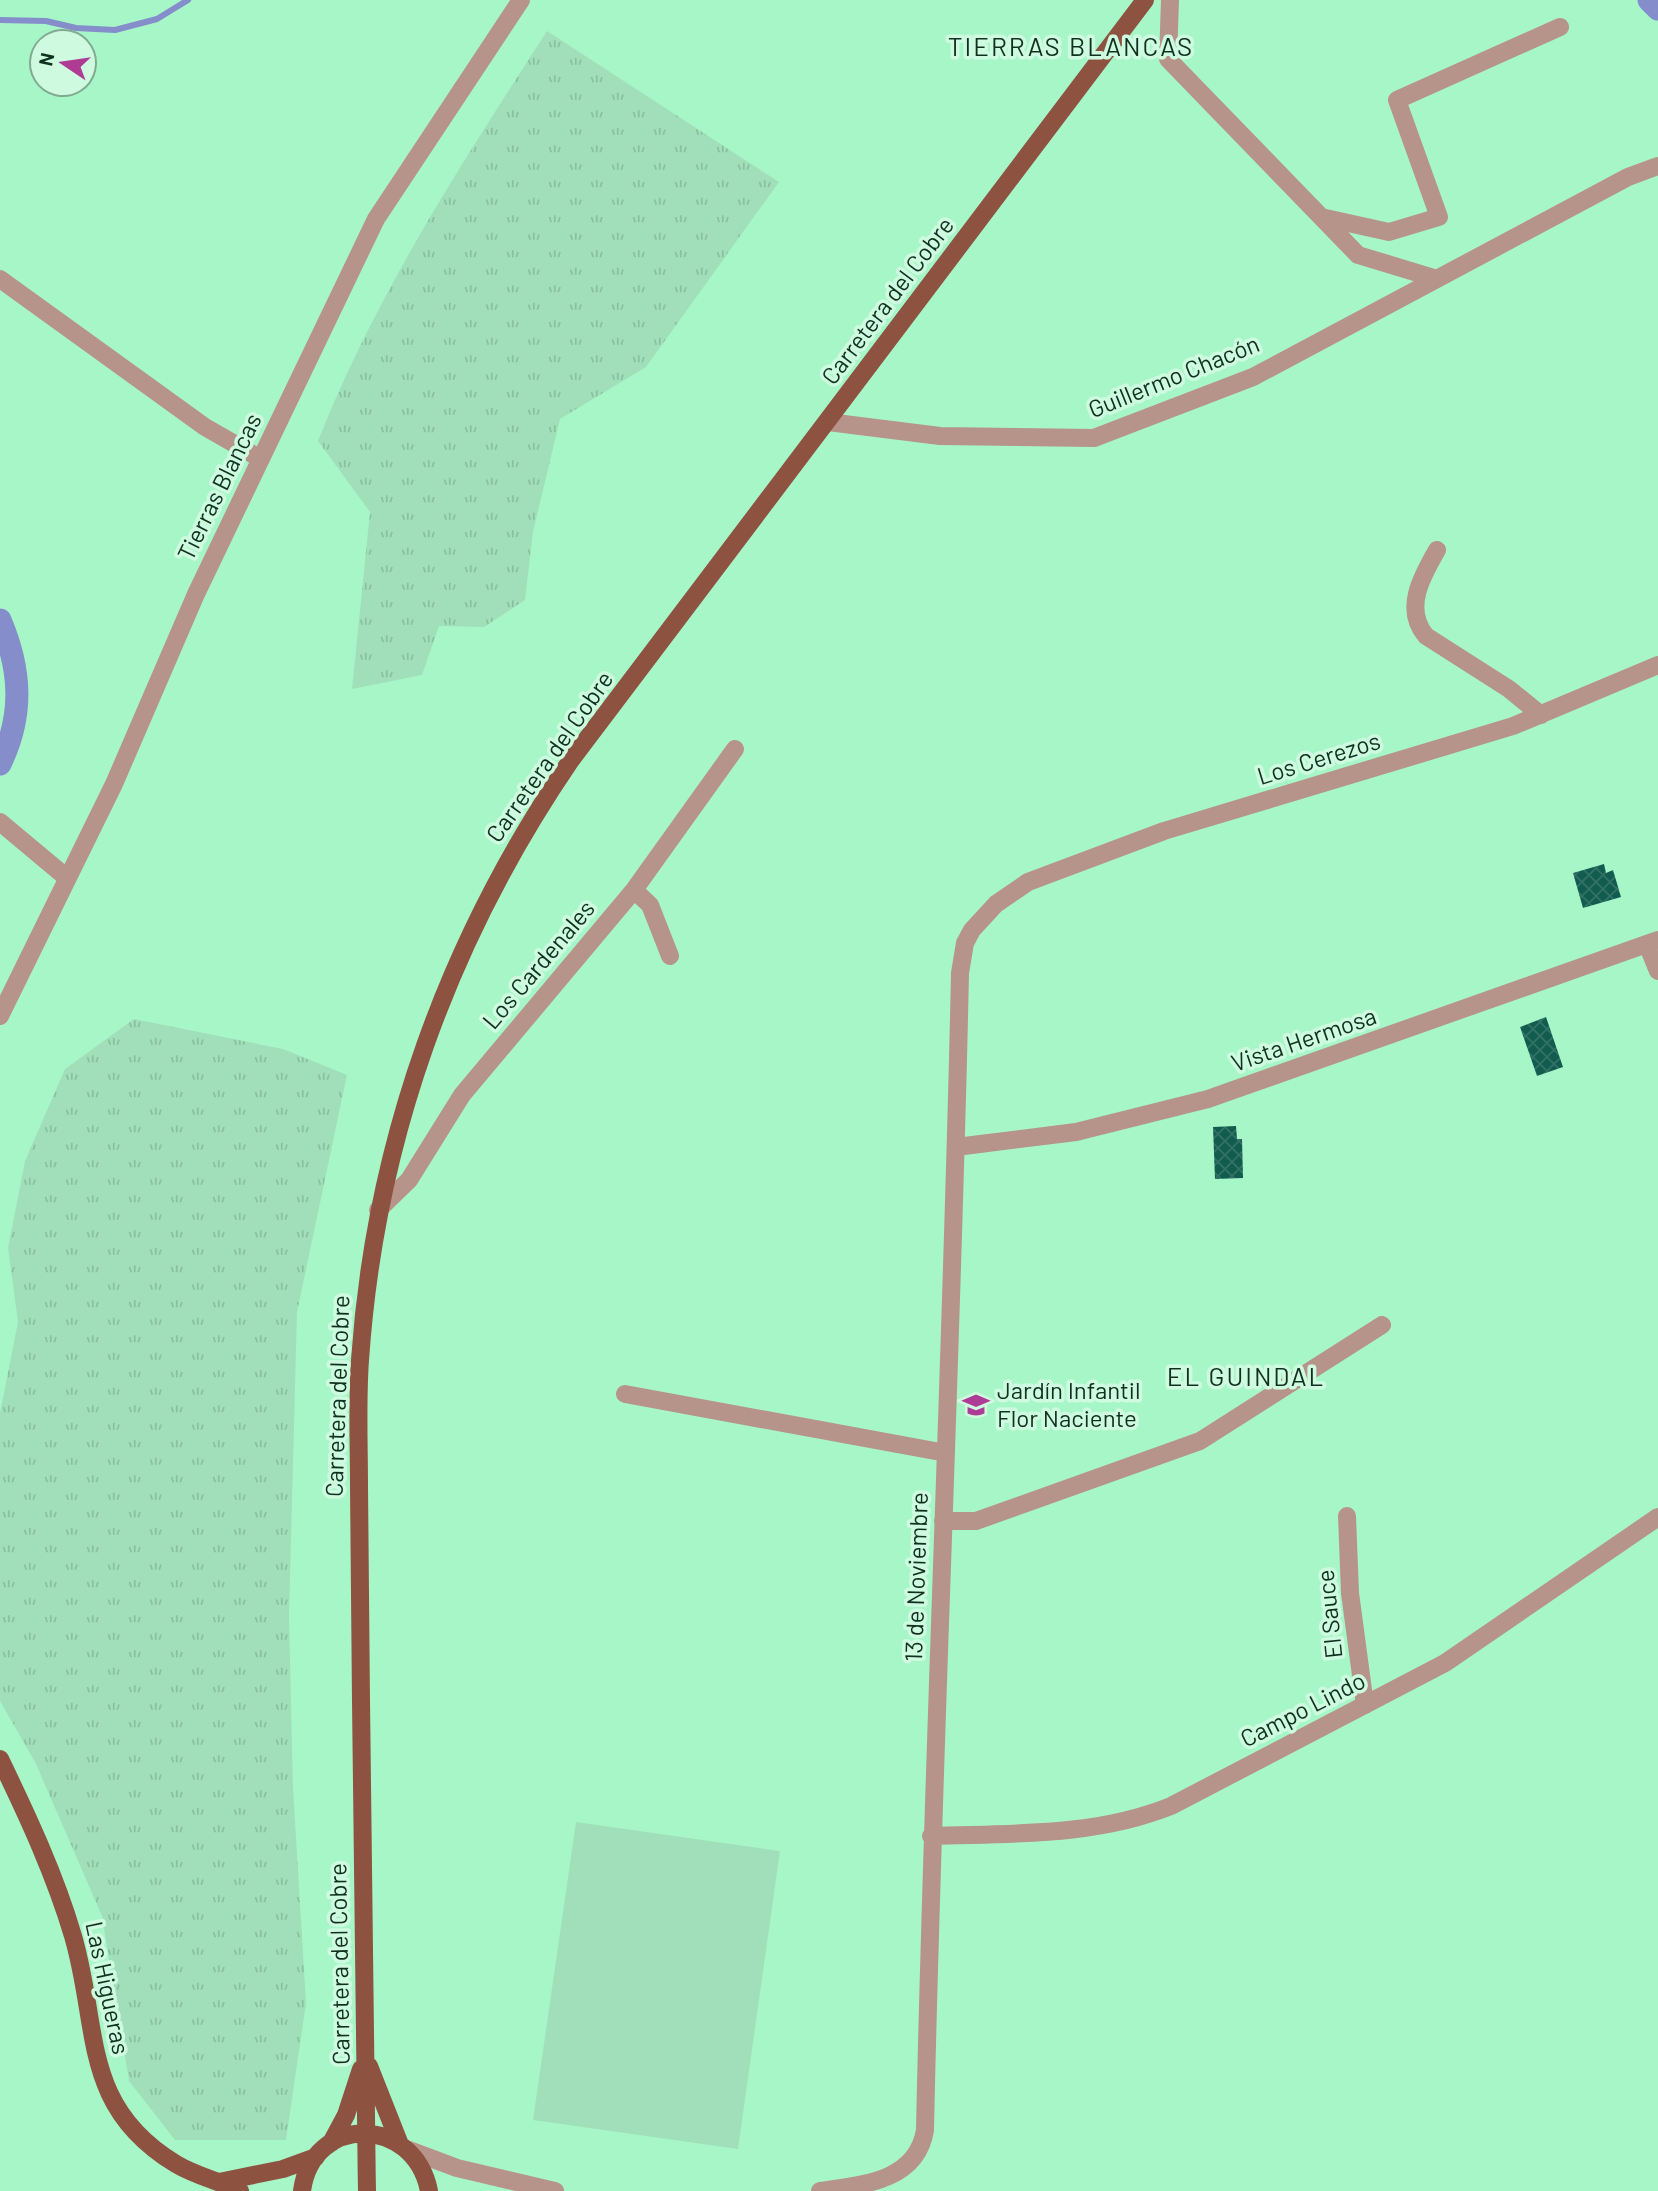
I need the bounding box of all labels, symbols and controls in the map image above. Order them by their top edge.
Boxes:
north arrow [28,28,98,98]
district label: TIERRAS BLANCAS [948,30,1194,61]
text: N [33,50,59,68]
street label: Carretera del Cobre [814,211,959,389]
street label: Guillermo Chacón [1084,328,1263,423]
street label: Tierras Blancas [171,408,267,565]
street label: Carretera del Cobre [479,665,619,847]
street label: Los Cerezos [1254,725,1384,790]
street label: Los Cardenales [476,894,600,1034]
street label: Vista Hermosa [1227,1000,1380,1077]
street label: Carretera del Cobre [318,1295,355,1497]
district label: EL GUINDAL [1167,1360,1325,1391]
place label: Jardín Infantil Flor Naciente [997,1375,1141,1432]
school or university icon: Jardín Infantil Flor Naciente [961,1390,991,1420]
street label: 13 de Noviembre [898,1492,933,1662]
street label: El Sauce [1309,1568,1348,1660]
street label: Campo Lindo [1235,1665,1370,1752]
street label: Carretera del Cobre [322,1863,355,2065]
street label: Las Higueras [80,1919,137,2057]

